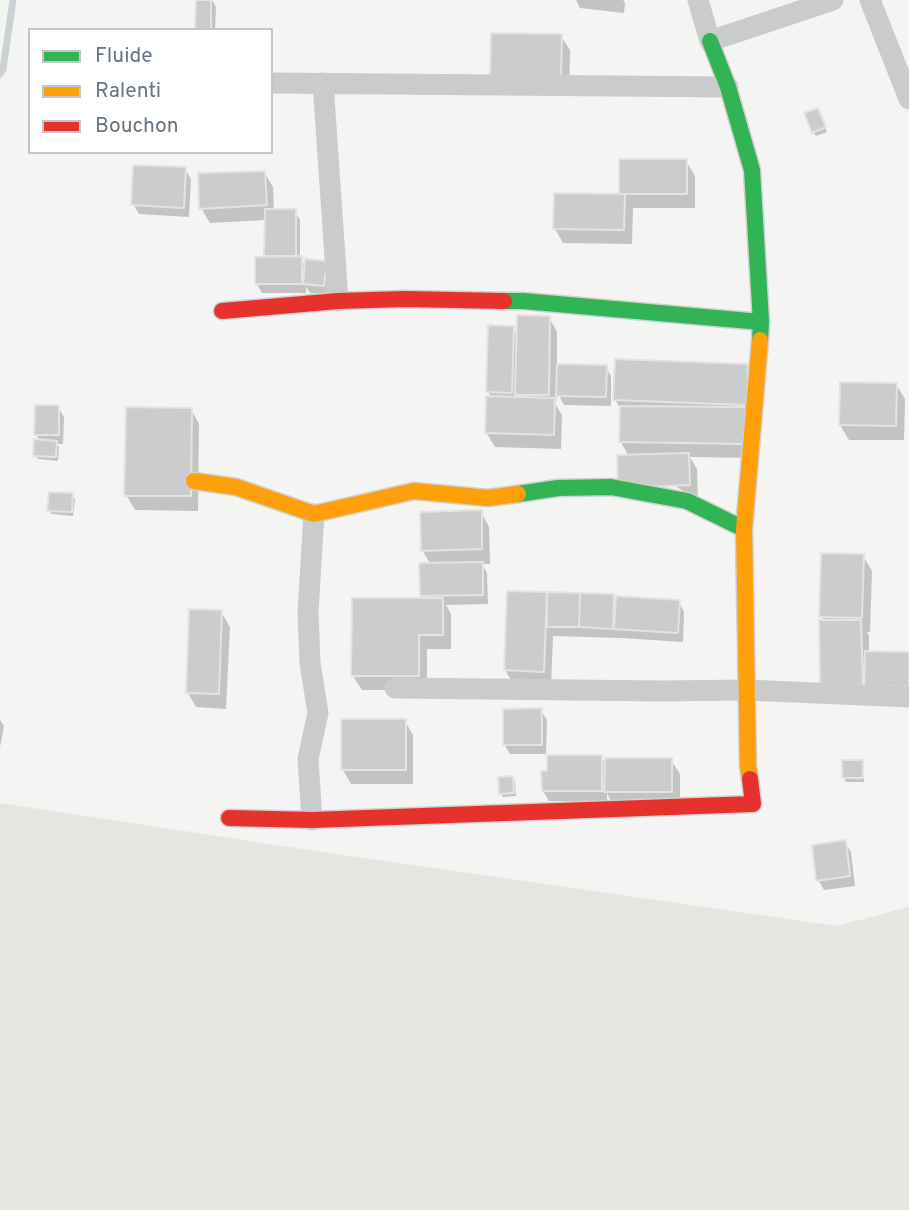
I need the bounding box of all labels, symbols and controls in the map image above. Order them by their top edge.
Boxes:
legend [28,28,273,154]
text: Fluide [95,43,153,70]
text: Ralenti [95,78,161,105]
text: Bouchon [95,113,178,140]

